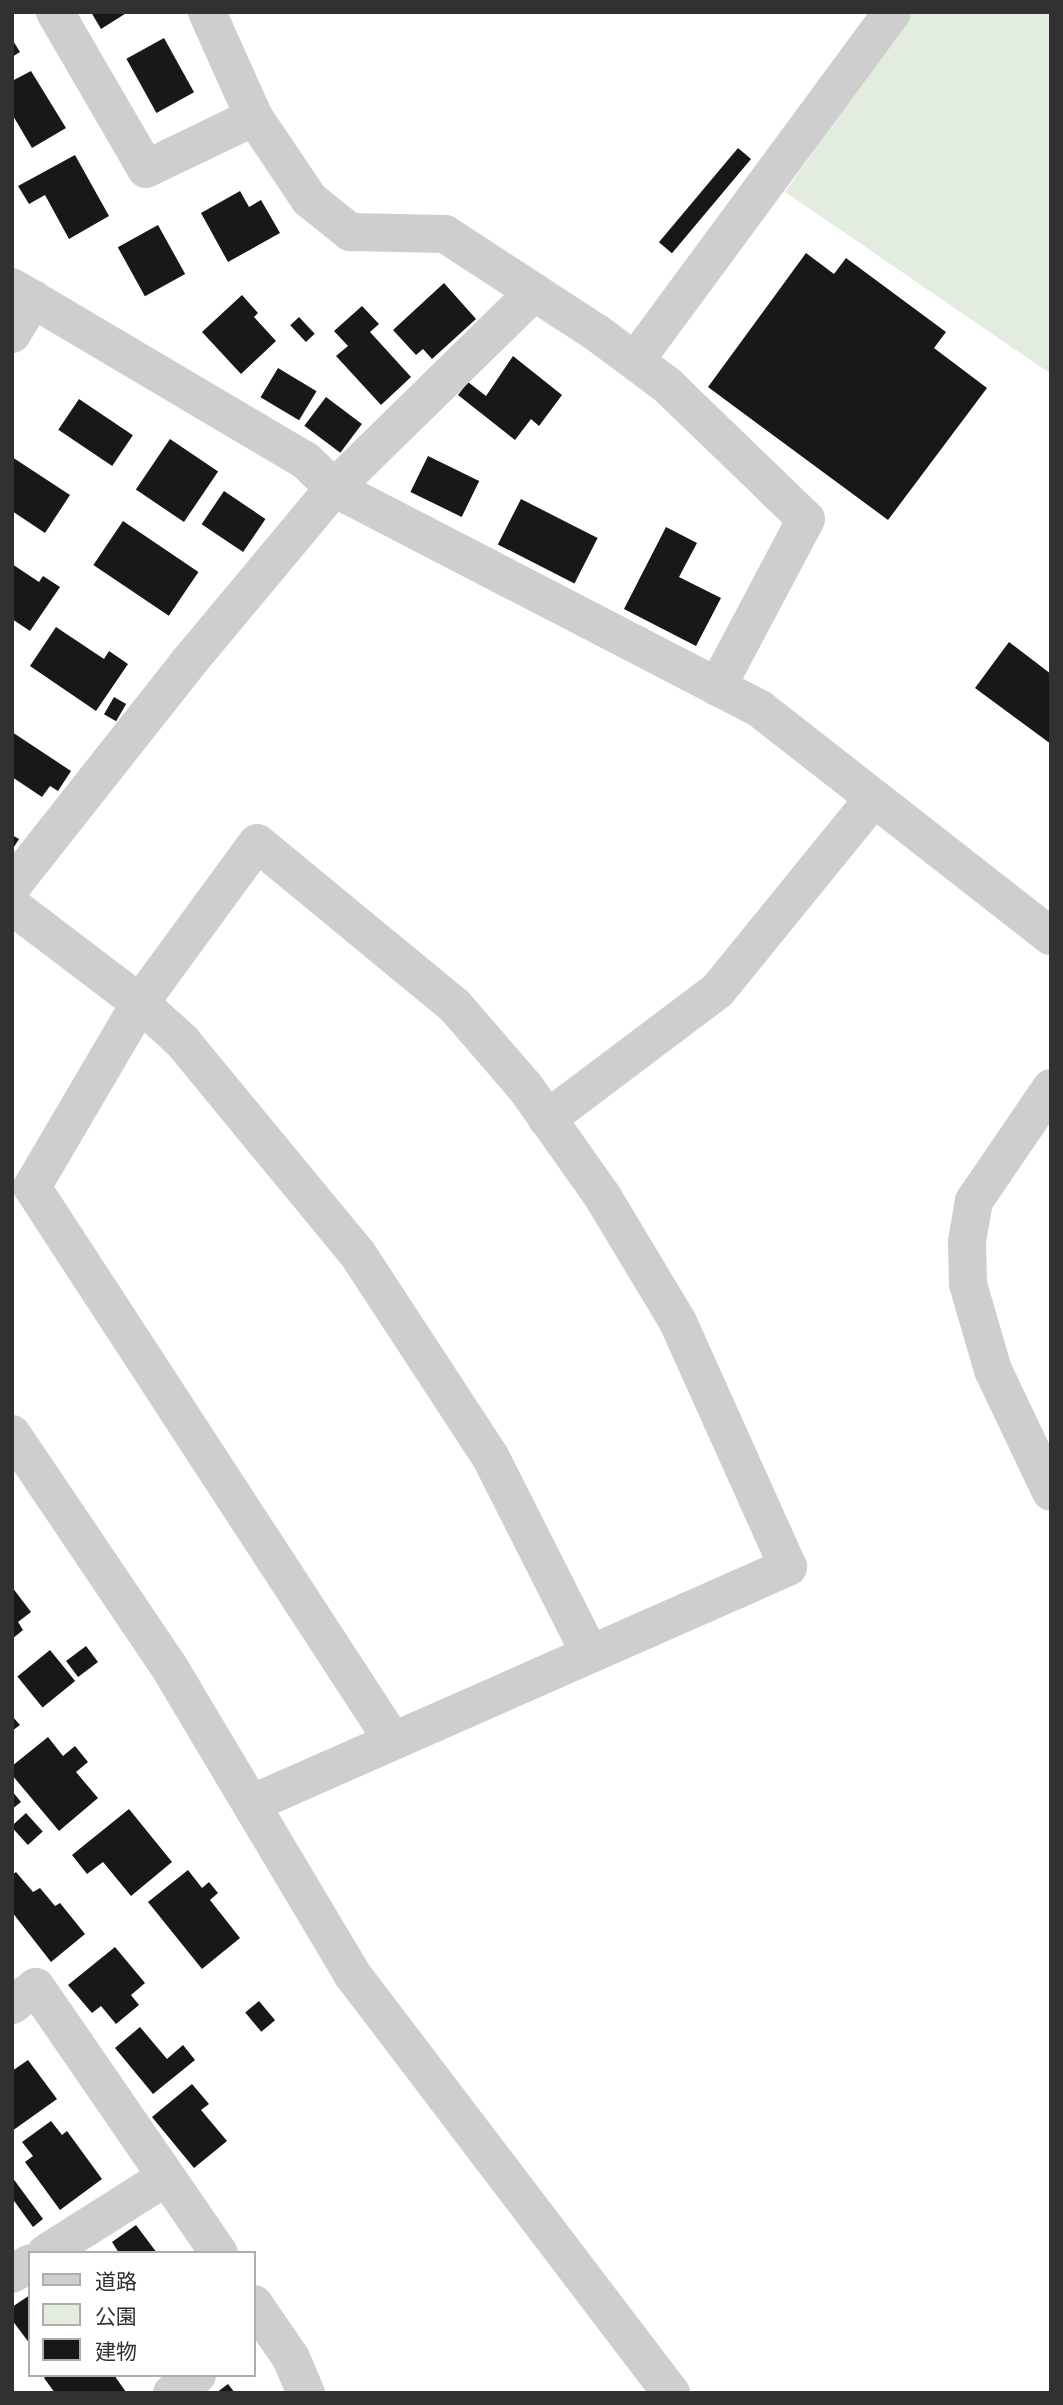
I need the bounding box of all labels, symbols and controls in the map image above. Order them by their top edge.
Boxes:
legend [28,2251,256,2377]
text: 道路 [95,2270,137,2294]
text: 公園 [95,2305,137,2329]
text: 建物 [95,2340,137,2364]

